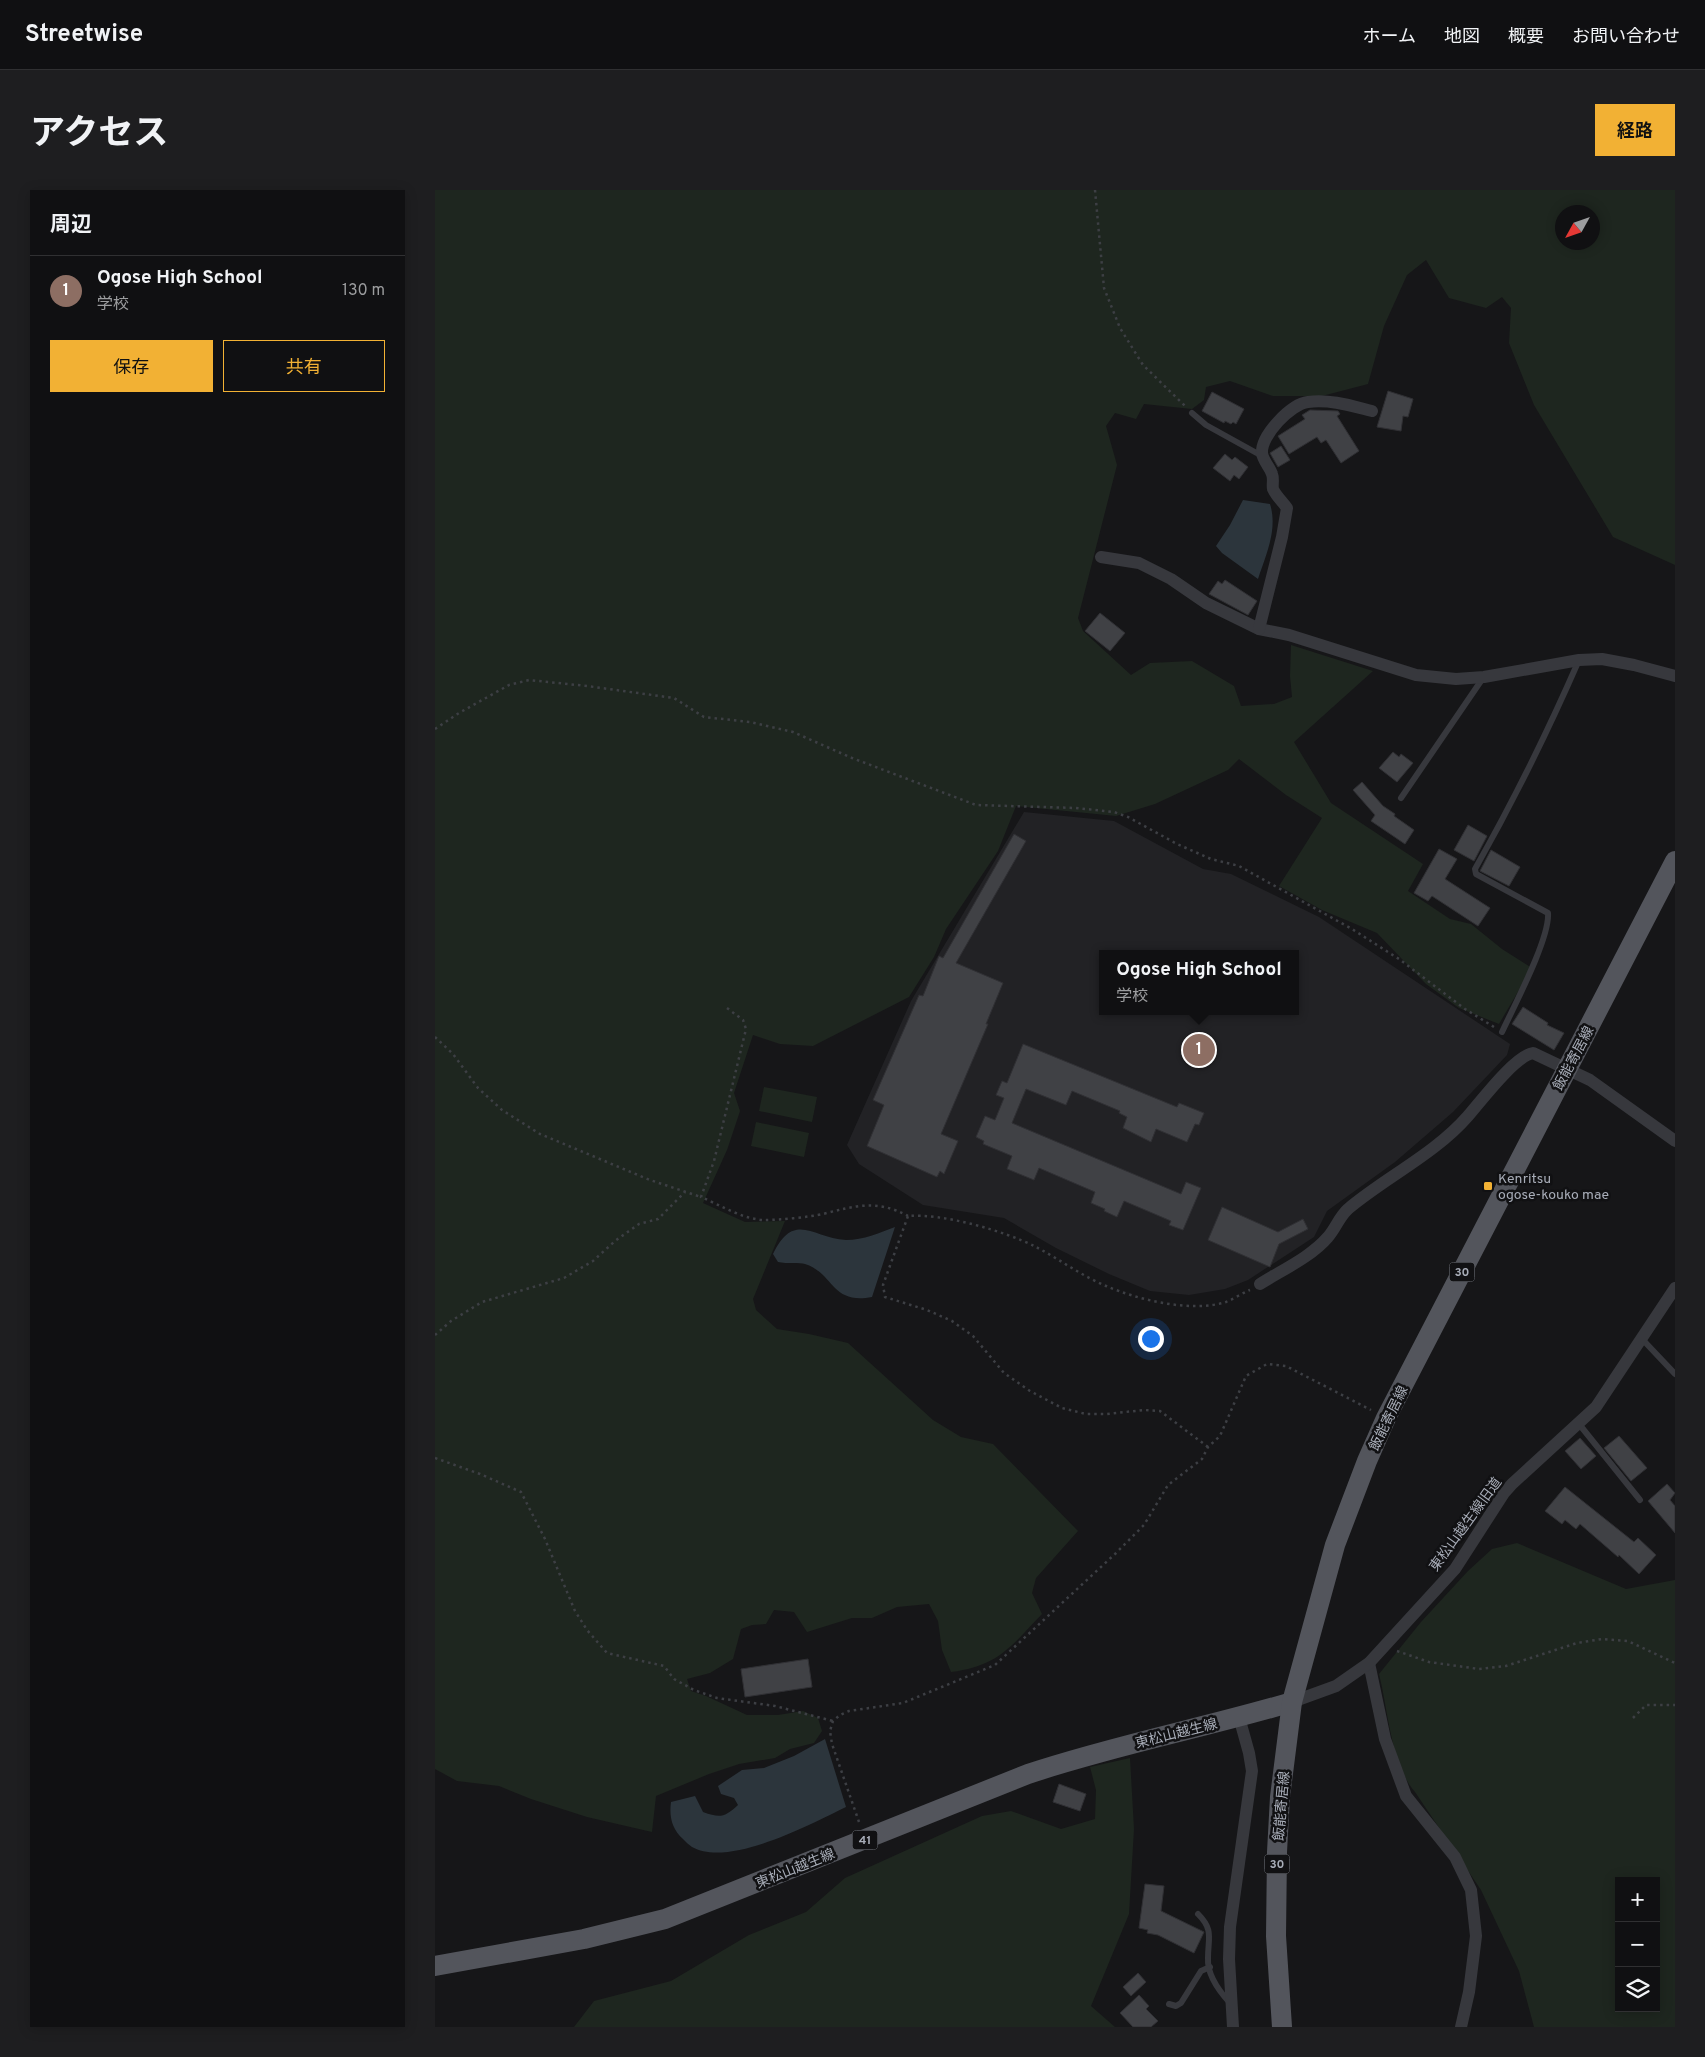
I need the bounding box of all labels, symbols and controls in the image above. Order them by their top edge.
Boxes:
text: Streetwise [25,20,143,50]
text: ホーム [1363,26,1416,49]
text: 地図 [1444,26,1480,49]
text: 概要 [1508,26,1544,49]
text: お問い合わせ [1572,26,1680,49]
button: 経路 [1595,104,1675,156]
text: アクセス [30,113,168,157]
north arrow [1555,205,1600,250]
text: 周辺 [50,212,92,239]
text: Ogose High School [97,266,262,290]
text: 1 [63,281,69,301]
text: 130 m [342,281,385,301]
text: 学校 [97,295,129,315]
button: 保存 [50,340,213,392]
button: 共有 [223,340,385,392]
popup [1099,950,1299,1015]
text: Ogose High School [1116,958,1282,982]
text: 学校 [1116,987,1148,1007]
street label: 飯能寄居線 [1550,1023,1598,1094]
pin: 1 [1183,1031,1215,1069]
place label: Kenritsu ogose-kouko mae [1498,1171,1609,1204]
marker: Kenritsu ogose-kouko mae [1482,1180,1494,1192]
road number: 30 [1449,1262,1475,1282]
your location [1138,1326,1164,1352]
street label: 飯能寄居線 [1365,1383,1412,1454]
street label: 東松山越生線旧道 [1426,1475,1506,1575]
street label: 東松山越生線 [1134,1716,1219,1753]
street label: 飯能寄居線 [1270,1770,1294,1842]
road number: 41 [853,1830,877,1850]
street label: 東松山越生線 [753,1846,838,1893]
road number: 30 [1265,1855,1289,1874]
map controls [1615,1877,1660,2012]
button: + [1615,1877,1660,1922]
button: − [1615,1922,1660,1967]
button: layers [1615,1967,1660,2012]

